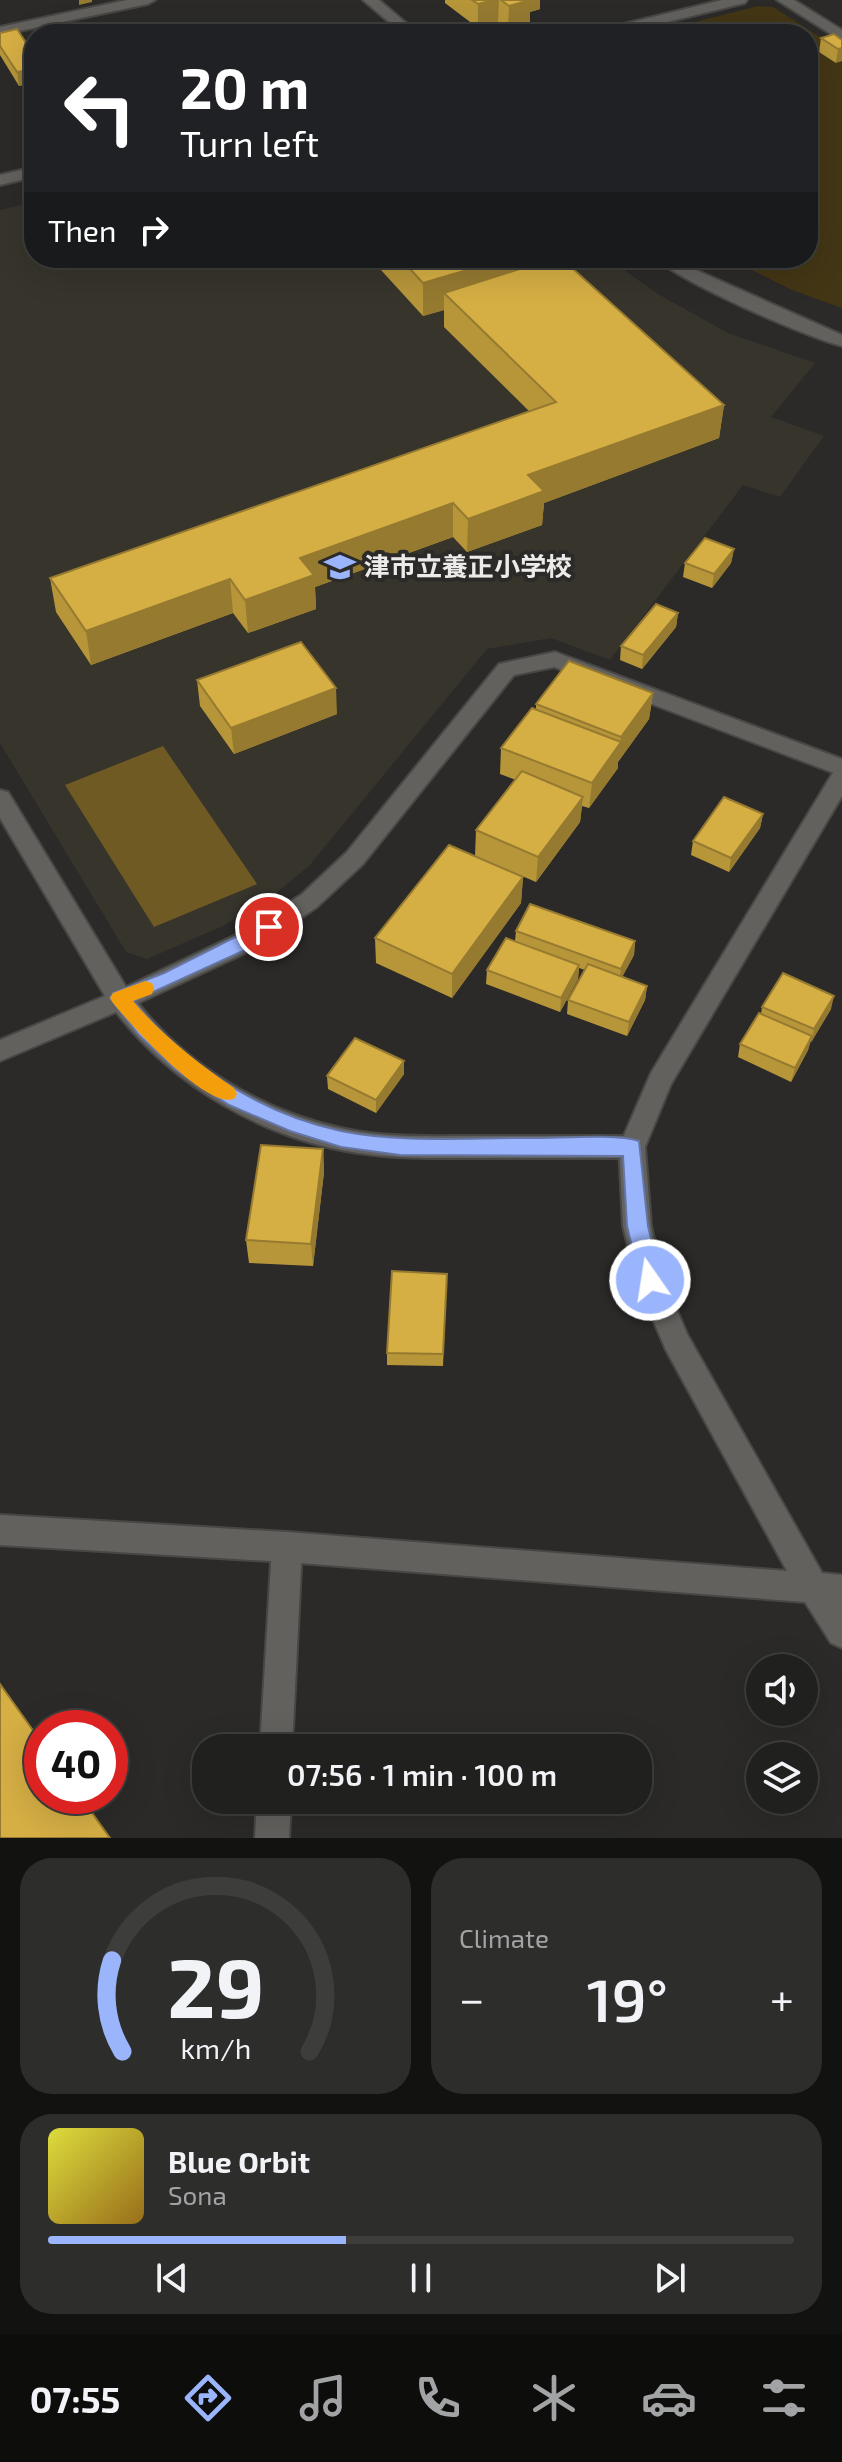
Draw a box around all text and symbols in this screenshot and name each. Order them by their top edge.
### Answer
text: 20 m [180,53,309,120]
icon: left [48,56,152,160]
text: Turn left [180,121,319,164]
icon: right [132,208,176,252]
text: Then [48,212,116,248]
school or university icon: 津市立養正小学校 [323,550,357,584]
place label: 津市立養正小学校 [364,550,572,581]
pin [235,893,303,961]
icon: arrive [247,905,291,949]
position arrow [608,1238,692,1322]
map controls [746,1654,818,1814]
button: sound [746,1654,818,1726]
speed limit sign: 40 [24,1710,128,1814]
button: layers [746,1742,818,1814]
text: 07:56 · 1 min · 100 m [287,1756,557,1792]
text: Climate [459,1922,549,1953]
text: 29 [167,1935,264,2035]
text: 19° [587,1962,668,2034]
text: − [459,1971,485,2024]
text: + [770,1971,794,2024]
text: km/h [180,2030,251,2065]
text: Blue Orbit [168,2143,310,2179]
text: Sona [168,2179,227,2210]
icon: previous [150,2256,194,2300]
icon: pause [399,2256,443,2300]
icon: next [648,2256,692,2300]
icon: directions [180,2370,236,2426]
icon: music [295,2370,351,2426]
icon: phone [410,2370,466,2426]
icon: climate [526,2370,582,2426]
icon: car [641,2370,697,2426]
icon: filters [756,2370,812,2426]
text: 07:55 [30,2377,120,2420]

